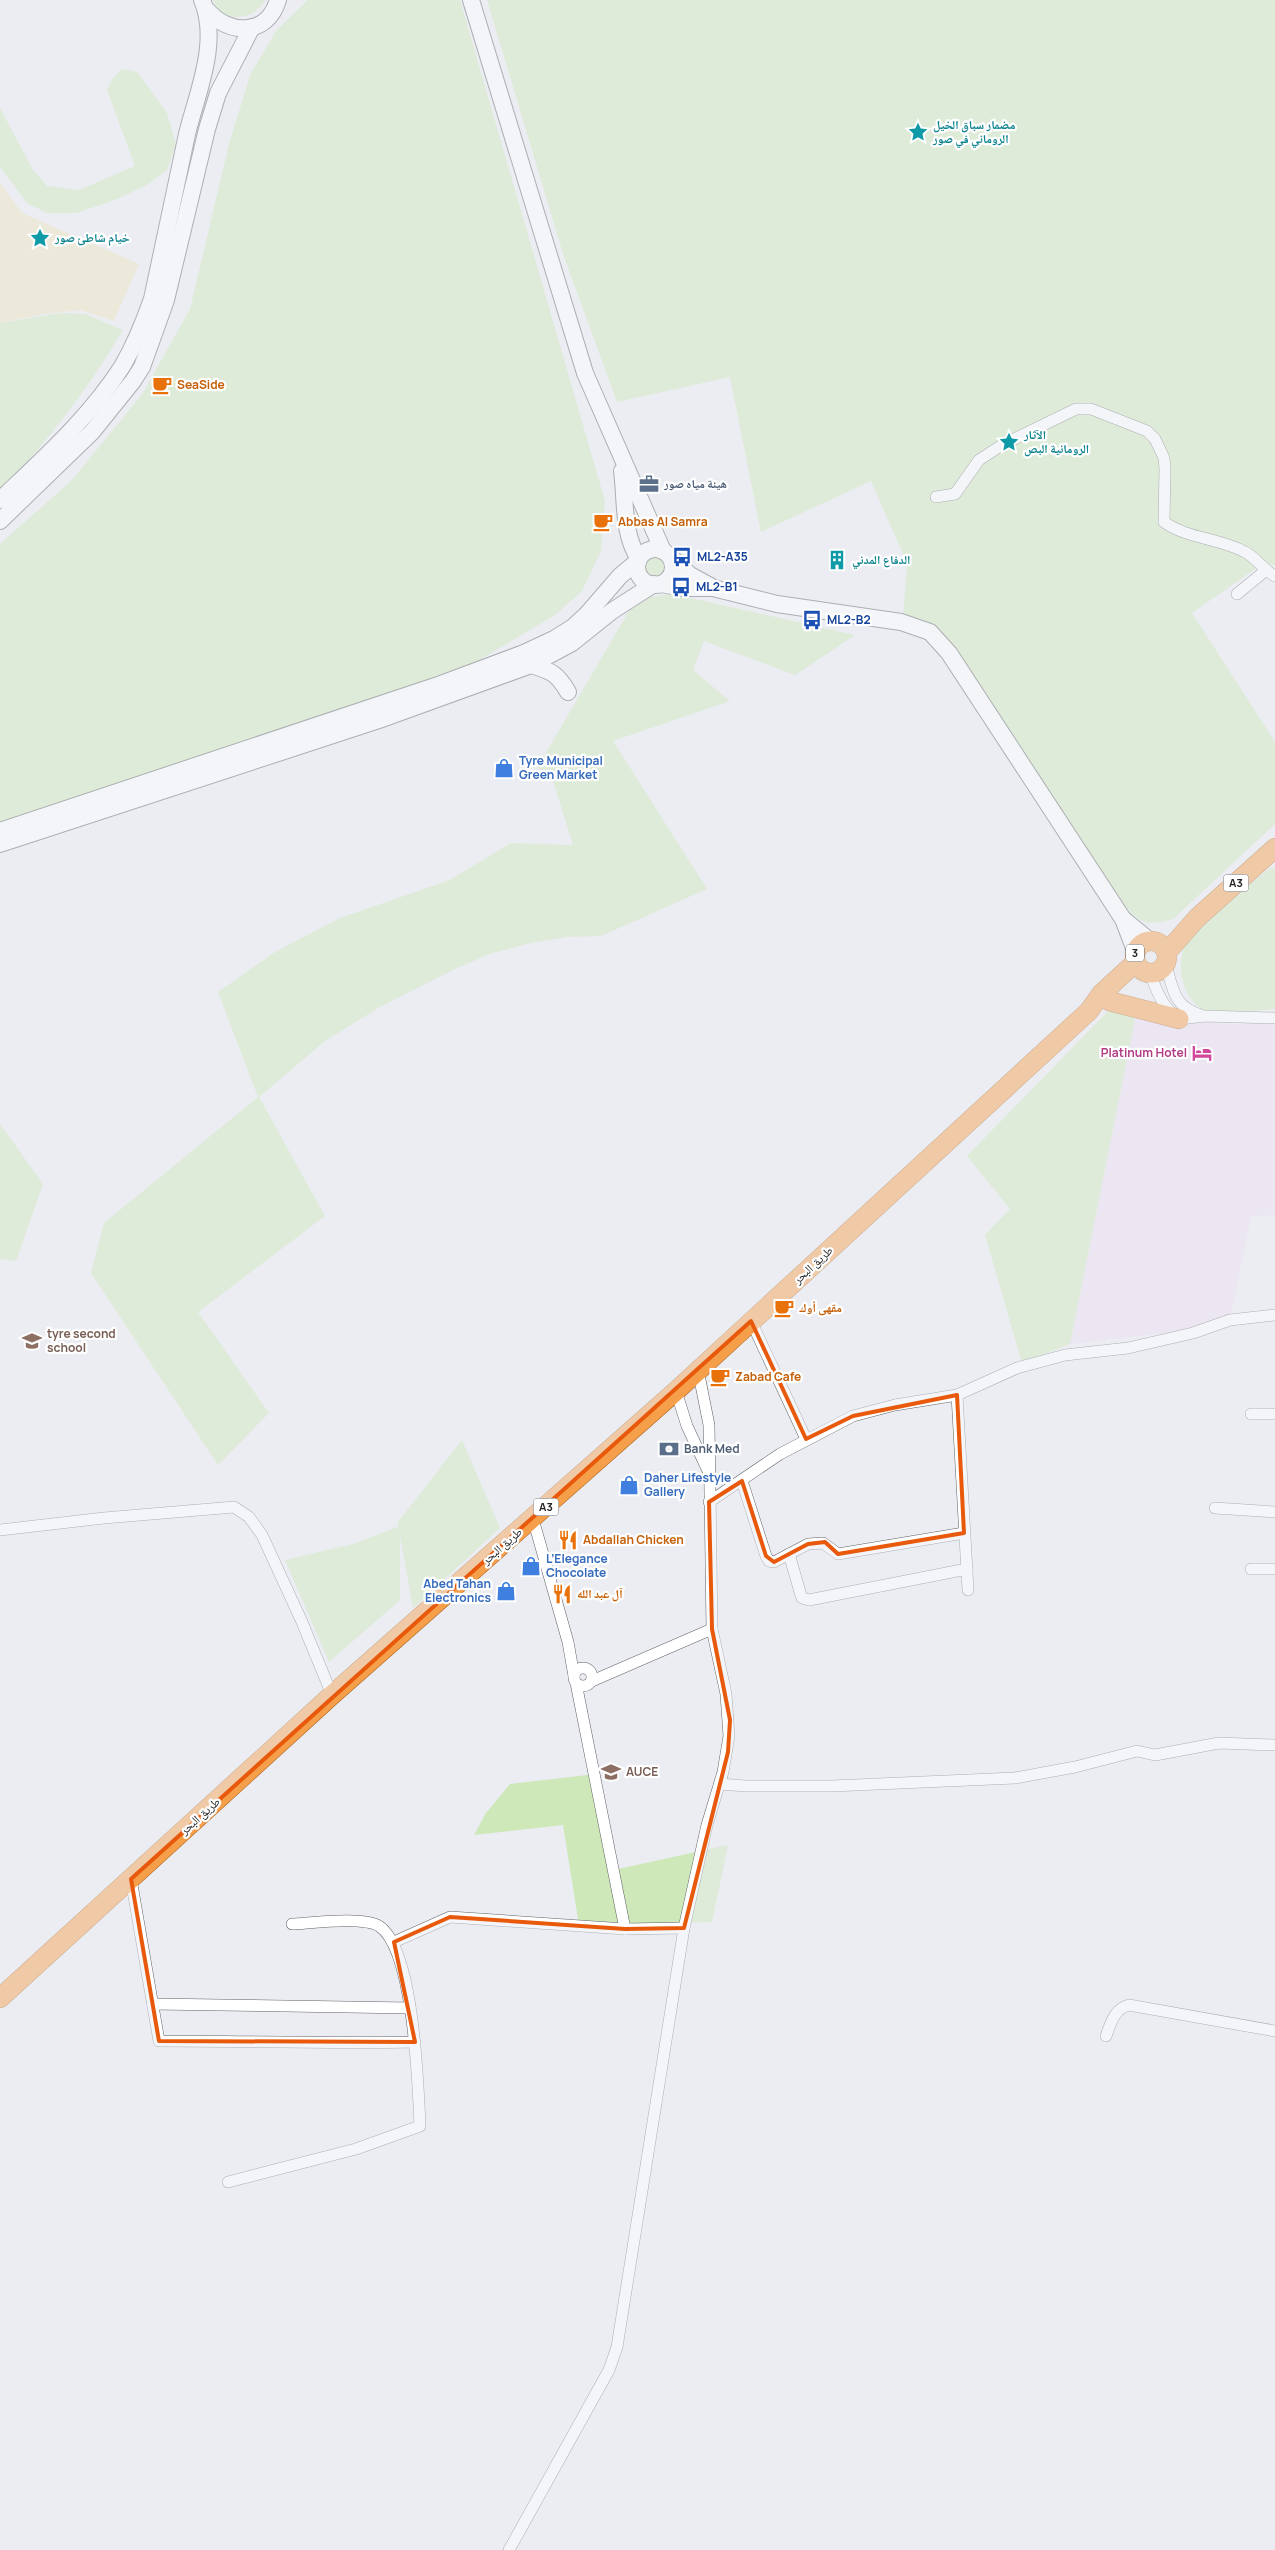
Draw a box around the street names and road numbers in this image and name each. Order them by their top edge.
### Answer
road number: A3 [1224,874,1248,891]
road number: 3 [1126,944,1144,961]
street label: طريق البحر [788,1242,836,1288]
road number: A3 [534,1498,558,1515]
street label: طريق البحر [477,1523,526,1569]
street label: طريق البحر [175,1793,224,1839]

